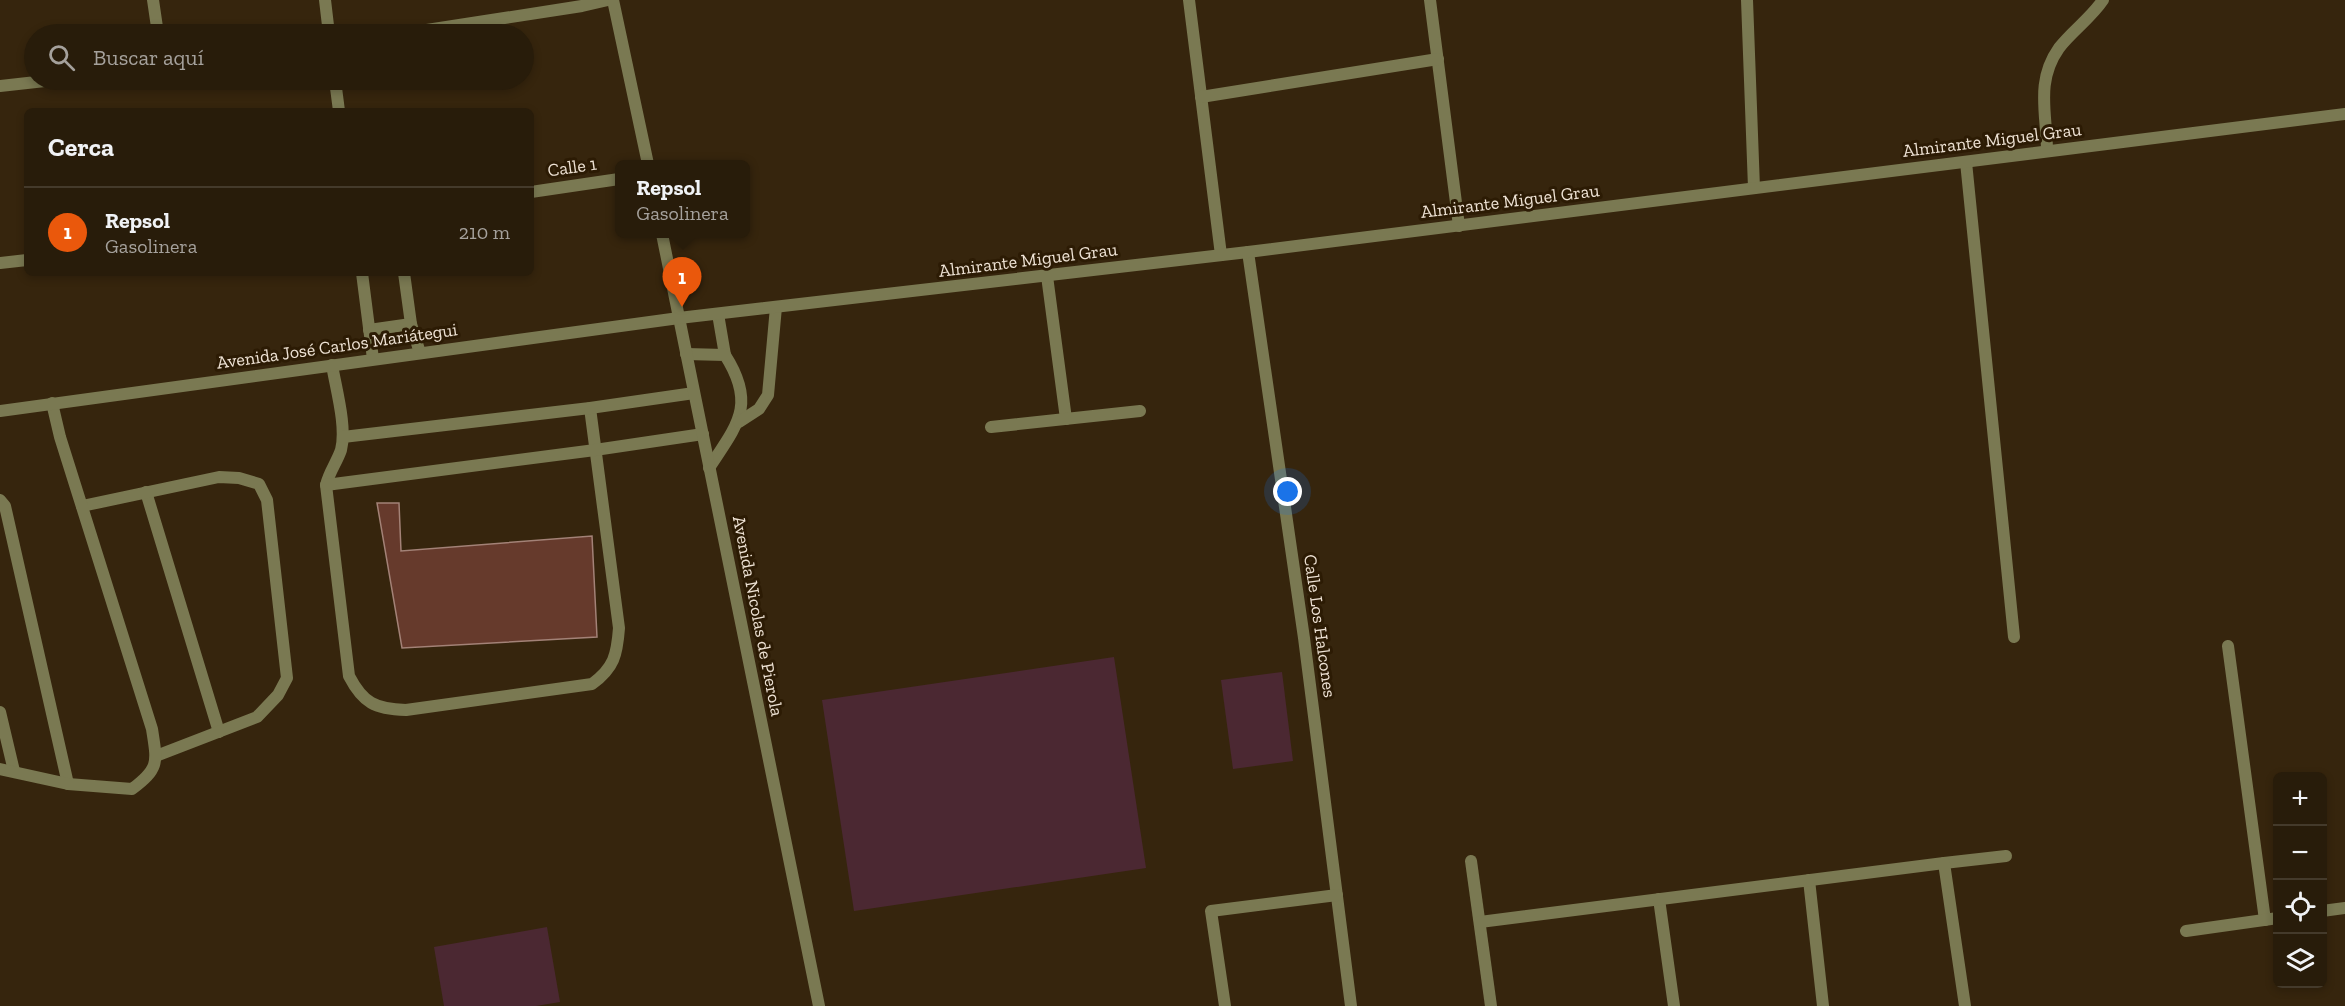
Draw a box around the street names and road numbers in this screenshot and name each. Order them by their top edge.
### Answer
street label: Almirante Miguel Grau [1901,118,2083,162]
street label: Calle 1 [546,153,598,181]
street label: Almirante Miguel Grau [1419,179,1601,223]
street label: Almirante Miguel Grau [937,238,1119,282]
street label: Avenida José Carlos Mariátegui [215,318,459,374]
street label: Avenida Nicolas de Pierola [728,514,788,718]
street label: Calle Los Halcones [1299,553,1341,699]

